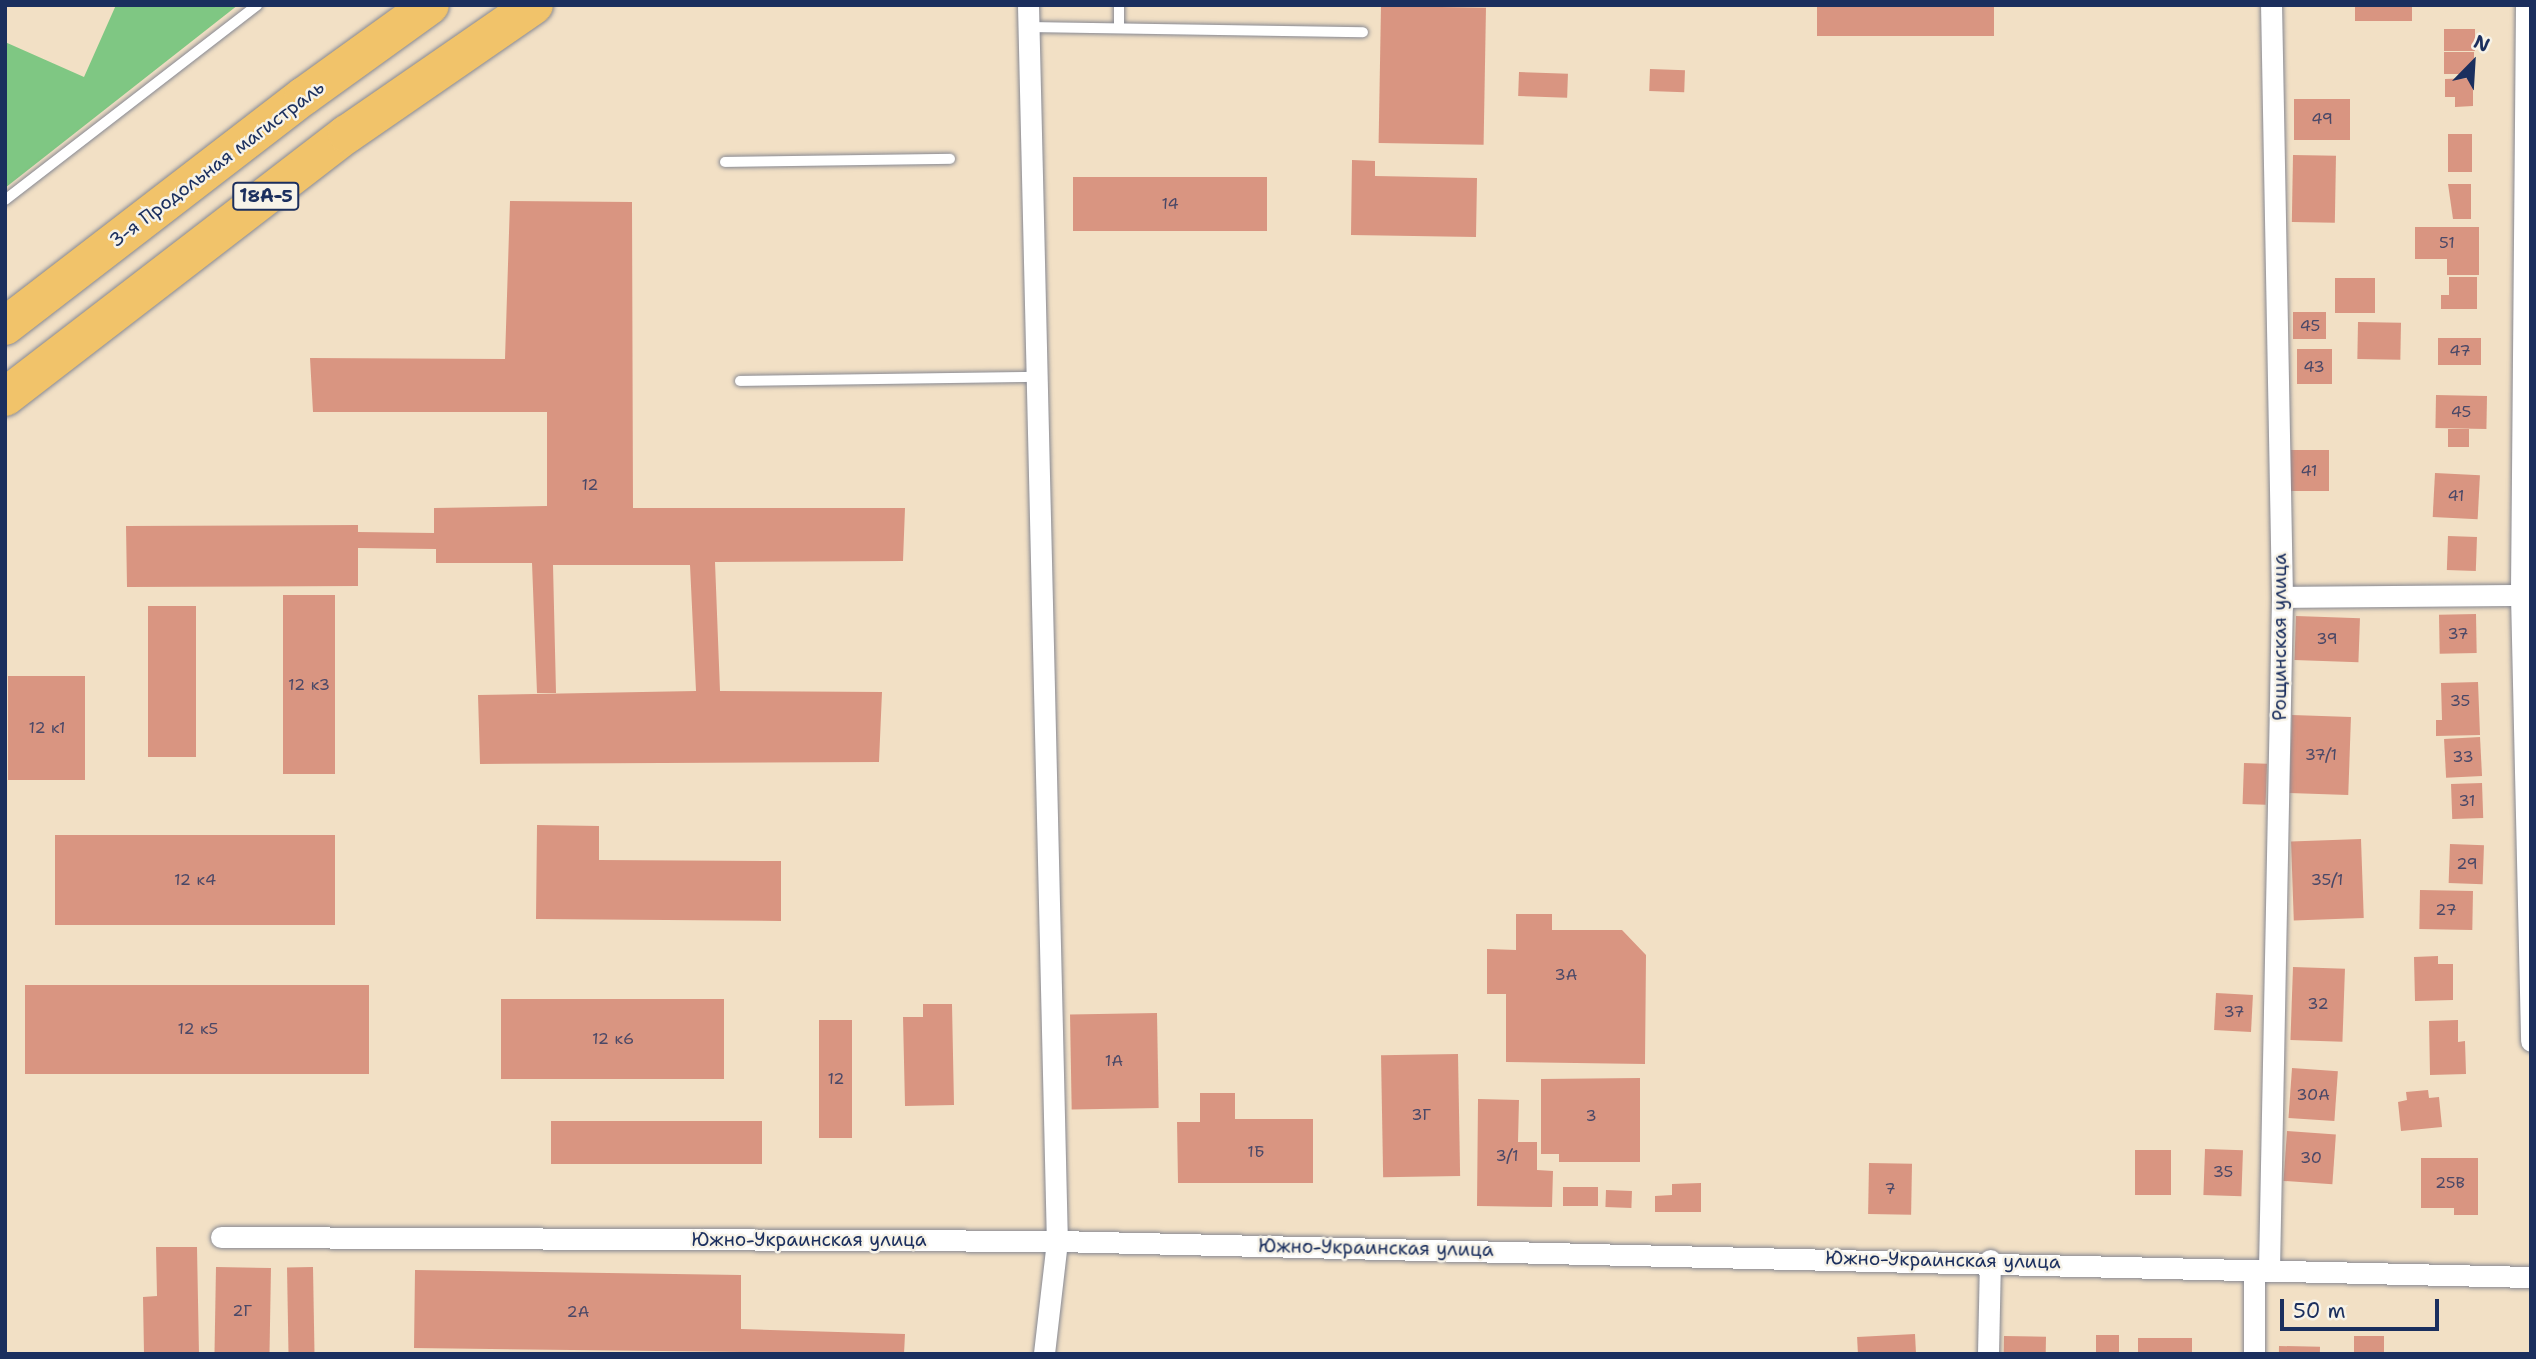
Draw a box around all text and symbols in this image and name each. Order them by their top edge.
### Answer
north arrow [2438,28,2508,98]
text: N [2470,29,2494,58]
street label: 3-я Продольная магистраль [105,76,329,252]
house number: 49 [2311,109,2333,129]
road number: 18А-5 [231,182,301,210]
house number: 14 [1161,194,1179,214]
house number: 51 [2439,233,2455,253]
house number: 45 [2300,316,2320,336]
house number: 47 [2449,341,2471,361]
house number: 43 [2303,357,2325,377]
house number: 45 [2451,402,2471,422]
house number: 41 [2300,461,2318,481]
house number: 12 [581,475,599,495]
house number: 41 [2447,486,2465,506]
street label: Рощинская улица [2269,553,2291,721]
house number: 37 [2447,624,2469,644]
house number: 39 [2316,629,2338,649]
house number: 12 к3 [288,675,330,695]
house number: 35 [2450,691,2470,711]
house number: 12 к1 [29,718,65,738]
house number: 37/1 [2305,745,2337,765]
house number: 33 [2452,747,2474,767]
house number: 31 [2458,791,2476,811]
house number: 29 [2456,854,2478,874]
house number: 12 к4 [174,870,216,890]
house number: 35/1 [2311,870,2343,890]
house number: 27 [2435,900,2457,920]
house number: 3А [1555,965,1577,985]
house number: 32 [2307,994,2329,1014]
house number: 37 [2223,1002,2245,1022]
house number: 12 к5 [178,1019,218,1039]
house number: 12 к6 [592,1029,634,1049]
house number: 1А [1105,1051,1123,1071]
house number: 12 [827,1069,845,1089]
house number: 30А [2296,1085,2330,1105]
house number: 3Г [1411,1105,1431,1125]
house number: 3 [1585,1106,1597,1126]
house number: 1Б [1247,1142,1265,1162]
house number: 3/1 [1495,1146,1519,1166]
house number: 30 [2300,1148,2322,1168]
house number: 35 [2213,1162,2233,1182]
house number: 25В [2435,1173,2465,1193]
house number: 7 [1884,1179,1896,1199]
street label: Южно-Украинская улица [691,1229,927,1251]
street label: Южно-Украинская улица [1258,1235,1494,1261]
street label: Южно-Украинская улица [1825,1247,2061,1273]
scale bar [2284,1286,2443,1330]
text: 50 m [2293,1297,2346,1325]
house number: 2Г [232,1301,252,1321]
house number: 2А [567,1302,589,1322]

